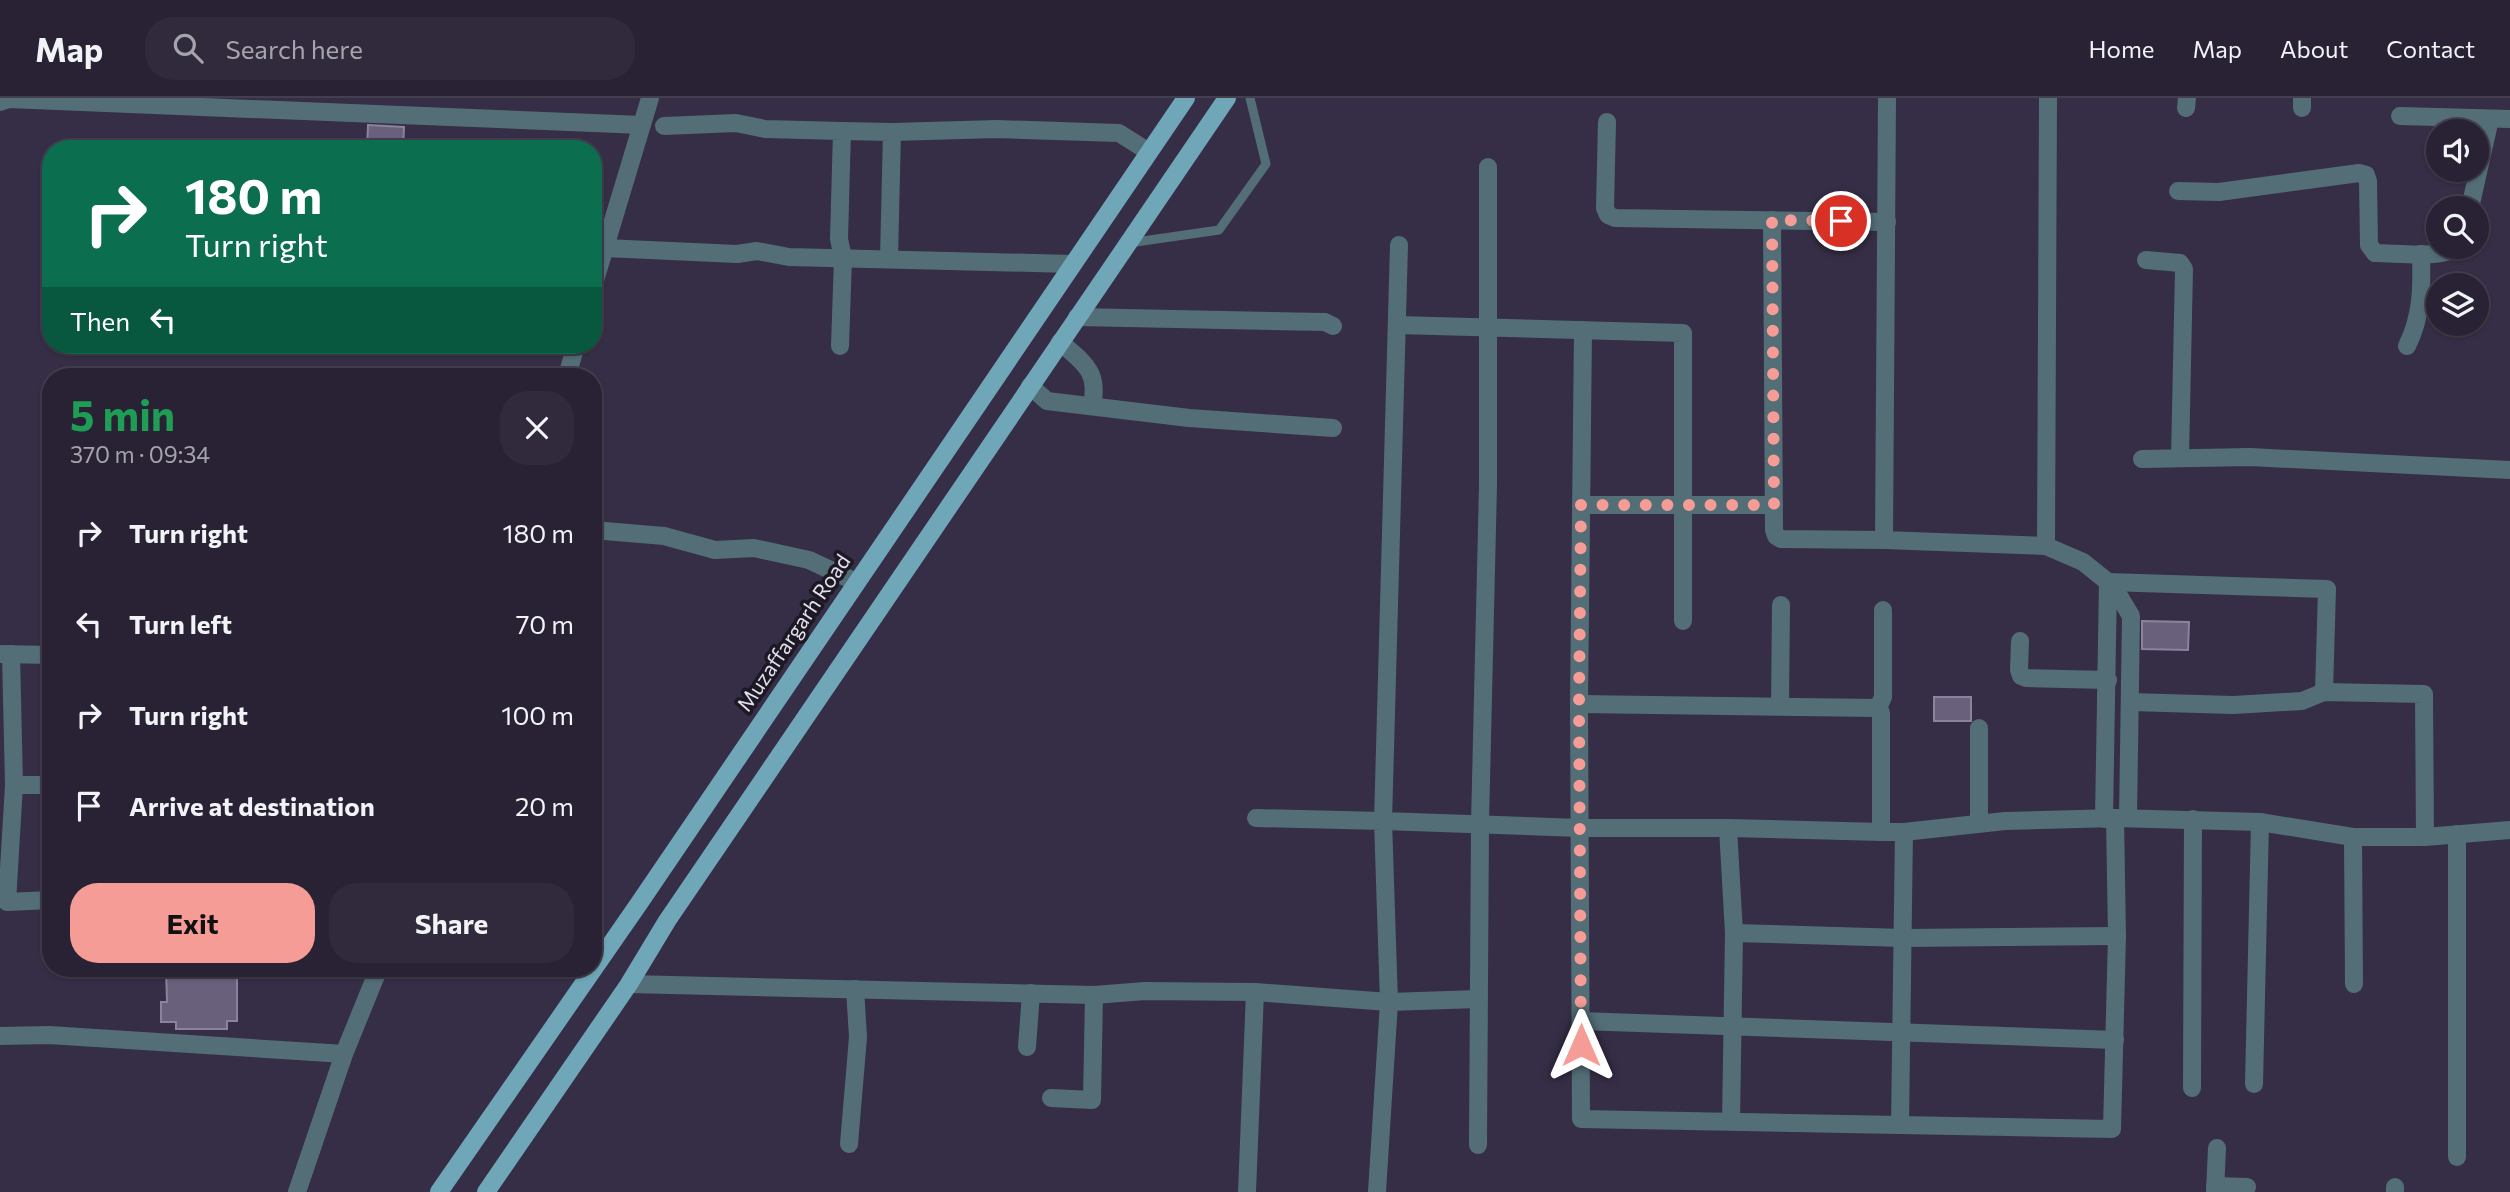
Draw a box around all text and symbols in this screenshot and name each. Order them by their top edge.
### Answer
search box [145,17,635,80]
text: Map [35,28,103,69]
icon: search [169,29,207,67]
text: Search here [225,33,363,64]
text: Home [2089,34,2155,63]
text: Map [2193,34,2242,63]
text: About [2280,34,2348,63]
text: Contact [2386,34,2475,63]
map controls [2426,119,2489,336]
button: sound [2426,119,2489,182]
text: 180 m [185,164,322,224]
icon: right [70,168,161,259]
pin [1811,191,1871,251]
button: search [2426,196,2489,259]
icon: arrive [1822,202,1860,240]
text: Turn right [185,224,328,264]
button: layers [2426,273,2489,336]
icon: left [144,301,182,339]
text: Then [70,305,130,336]
text: 5 min [70,388,175,440]
button: close [500,391,574,465]
text: 370 m · 09:34 [70,440,210,468]
icon: right [70,514,108,552]
text: Turn right [129,517,248,548]
text: 180 m [502,517,574,548]
street label: Muzaffargarh Road [731,549,855,716]
icon: left [70,605,108,643]
text: Turn left [129,608,232,639]
text: 70 m [516,608,574,639]
icon: right [70,696,108,734]
text: Turn right [129,699,248,730]
text: 100 m [501,699,574,730]
icon: arrive [70,787,108,825]
text: Arrive at destination [129,790,375,821]
text: 20 m [515,790,574,821]
button: Exit [70,883,315,963]
button: Share [329,883,574,963]
position arrow [1544,1008,1618,1082]

